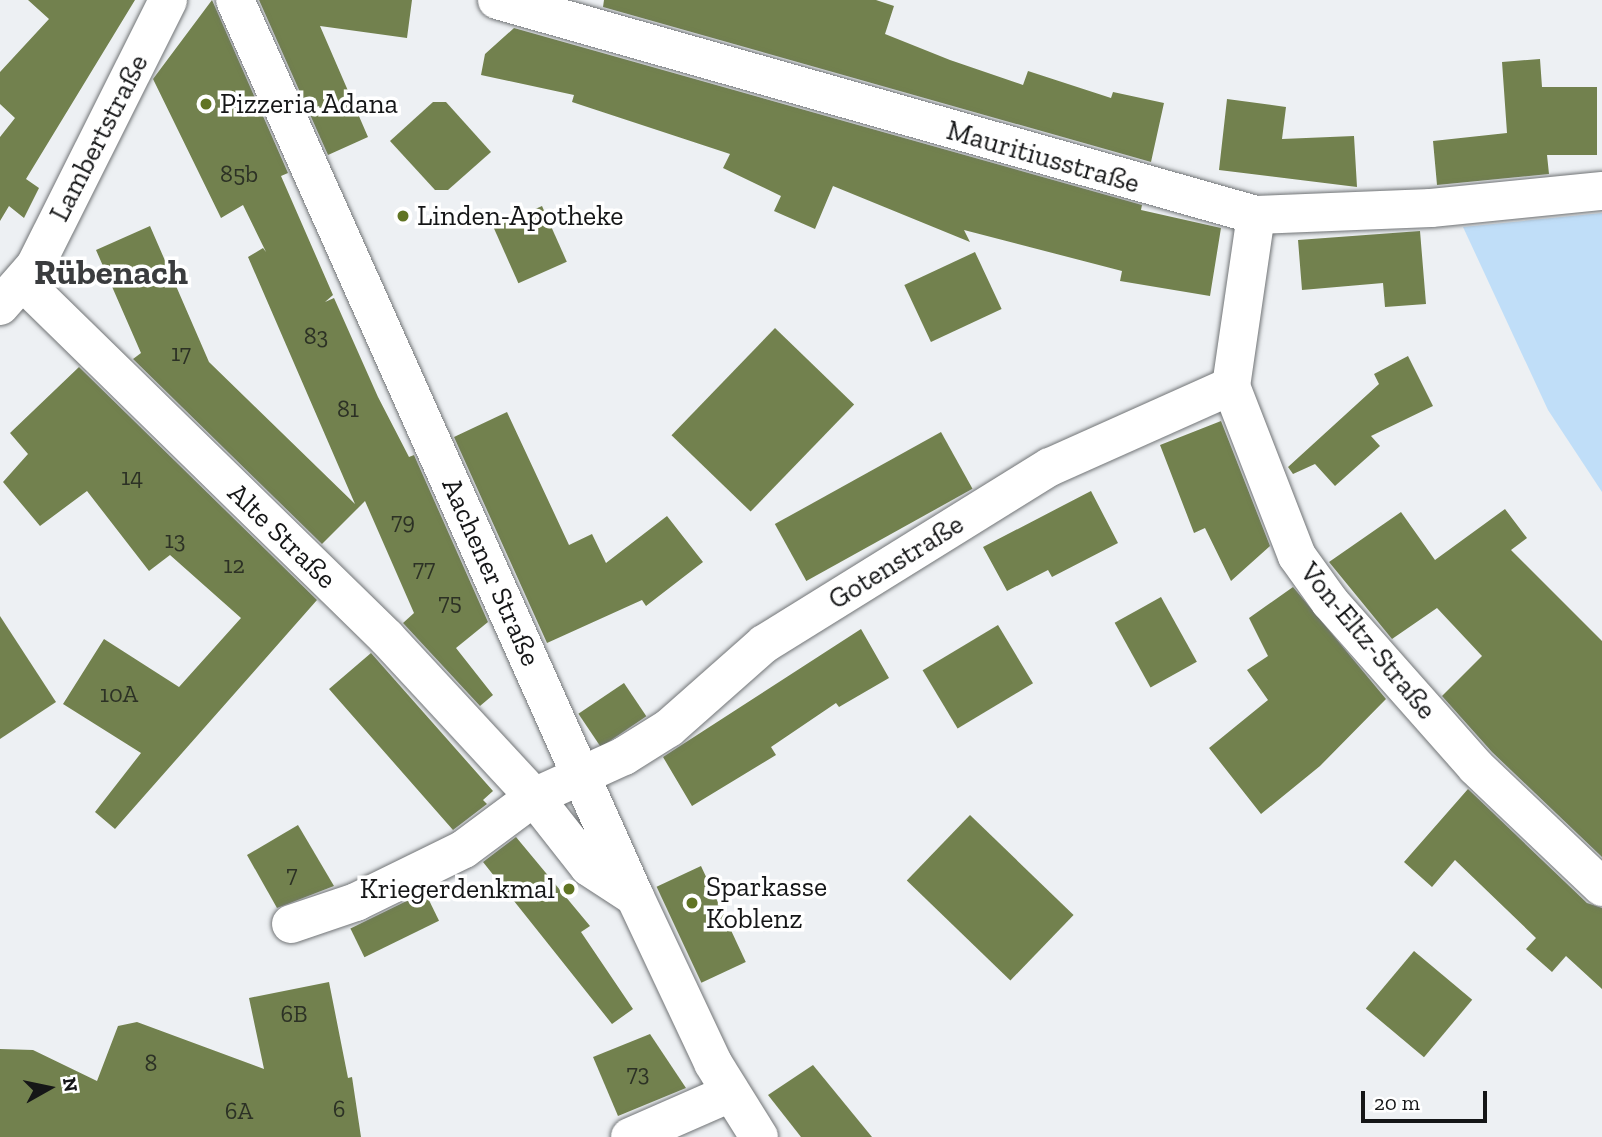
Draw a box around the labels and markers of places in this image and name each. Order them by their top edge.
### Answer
place label: Pizzeria Adana [220,87,399,121]
marker: Pizzeria Adana [198,96,214,112]
place label: Linden-Apotheke [417,199,624,233]
marker: Linden-Apotheke [395,208,411,224]
place label: Sparkasse Koblenz [706,870,827,936]
place label: Kriegerdenkmal [360,872,555,906]
marker: Kriegerdenkmal [561,881,577,897]
marker: Sparkasse Koblenz [684,895,700,911]

